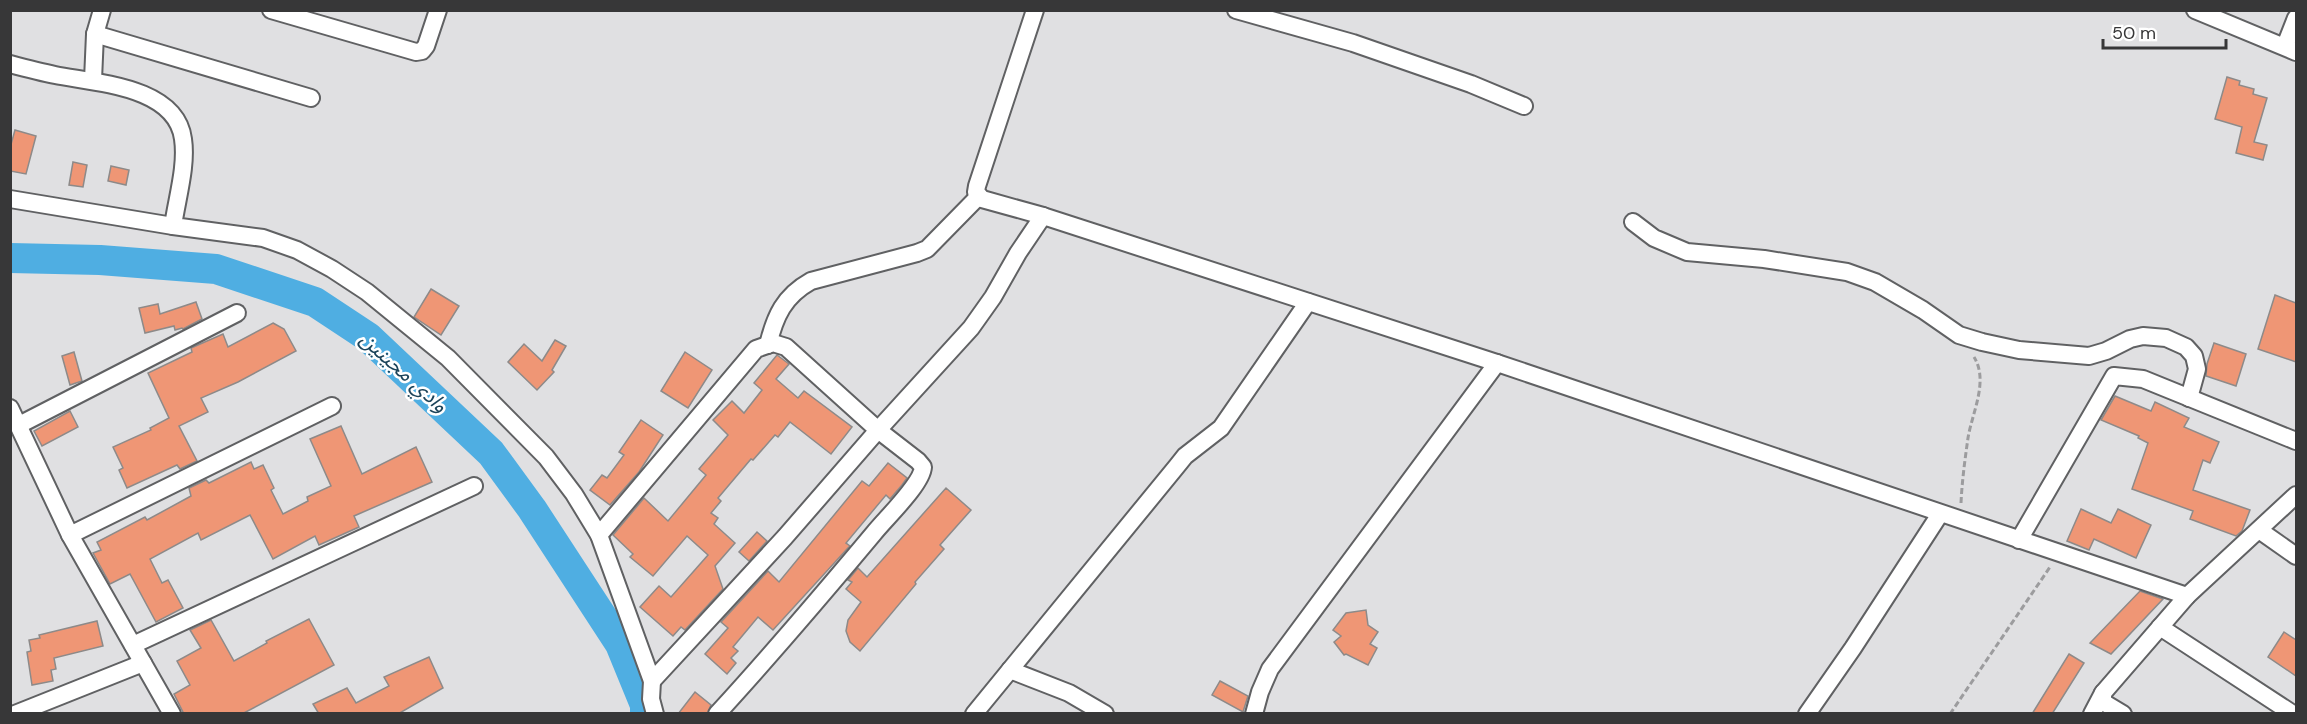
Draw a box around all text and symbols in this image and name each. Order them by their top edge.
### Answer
scale bar [2103,12,2226,50]
text: 50 m [2112,21,2156,45]
water label: وادي مجينين [353,325,454,420]

